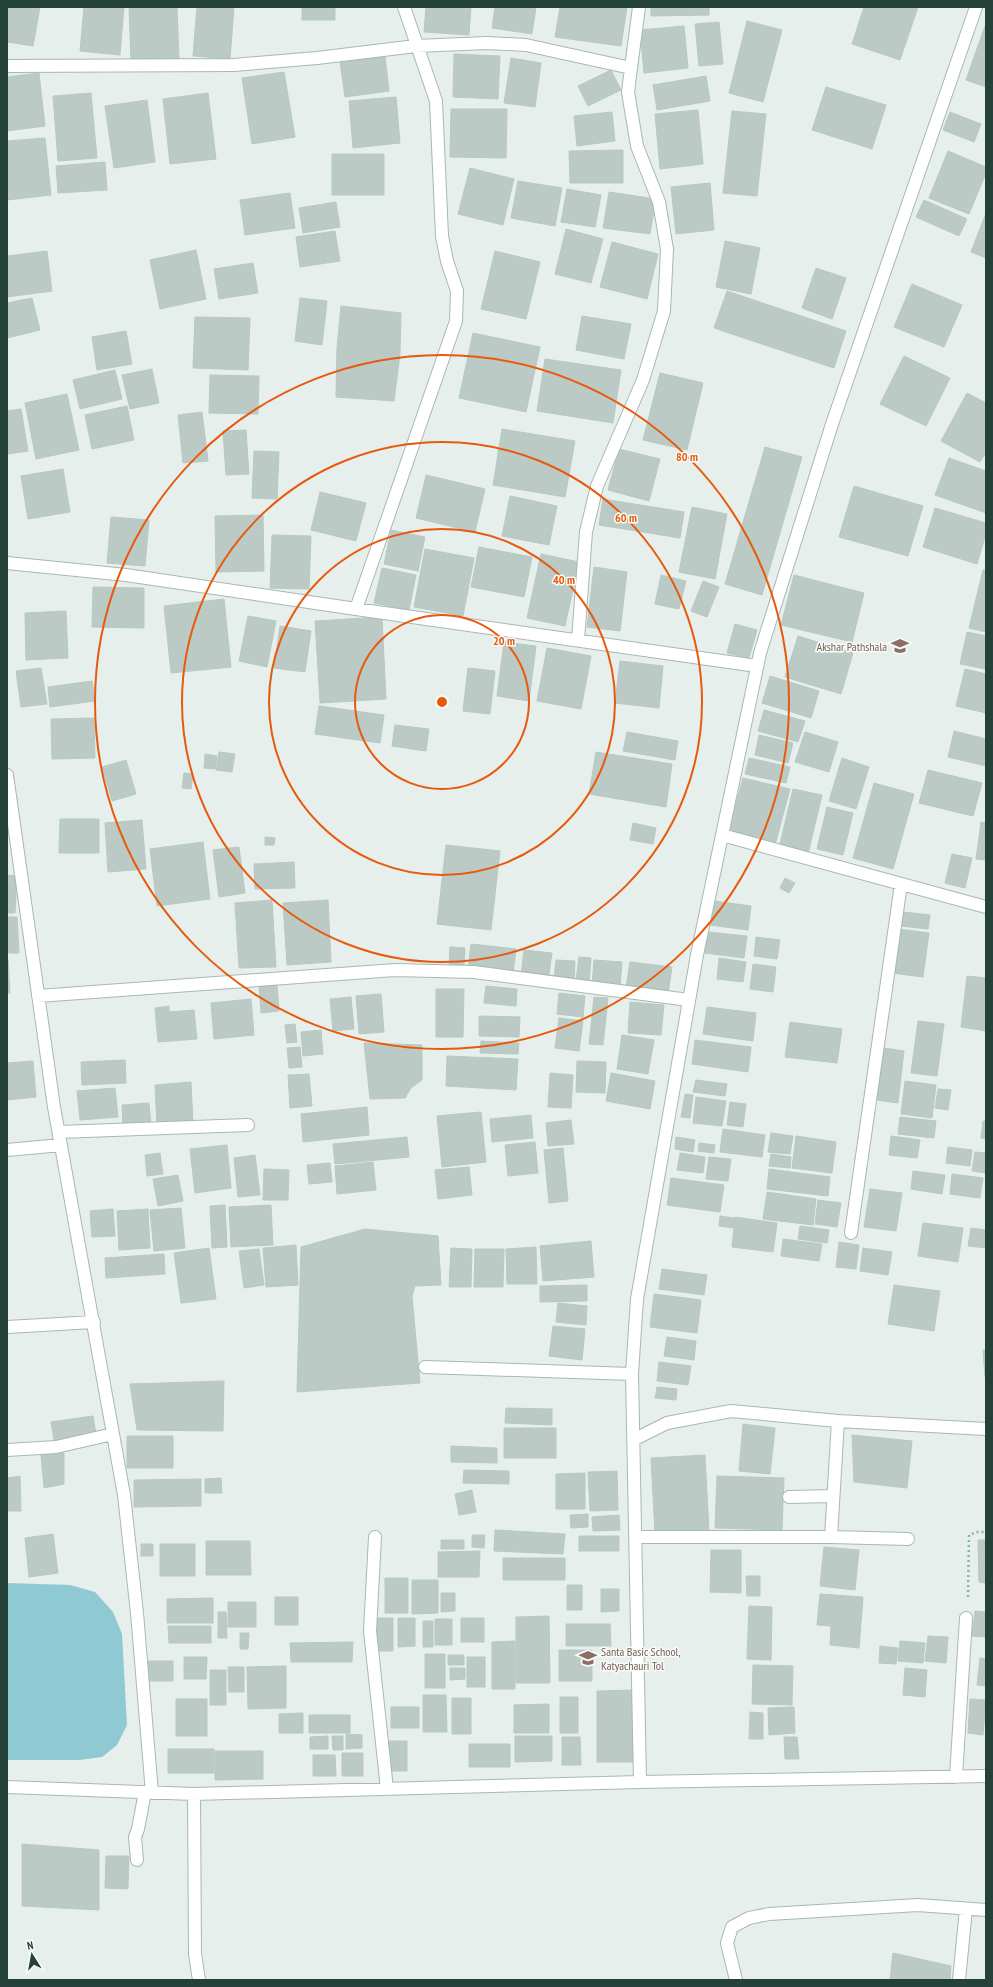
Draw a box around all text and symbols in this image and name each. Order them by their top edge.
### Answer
text: 80 m [676,449,698,464]
text: 60 m [615,510,637,525]
text: 40 m [553,572,575,587]
text: 20 m [493,633,515,648]
school or university icon: Akshar Pathshala [890,636,910,656]
place label: Akshar Pathshala [816,639,887,654]
centre of rings [435,695,449,709]
place label: Santa Basic School, Katyachauri Tol [601,1644,681,1673]
school or university icon: Santa Basic School, Katyachauri Tol [578,1648,598,1668]
north arrow [12,1935,52,1975]
text: N [26,1938,34,1953]

